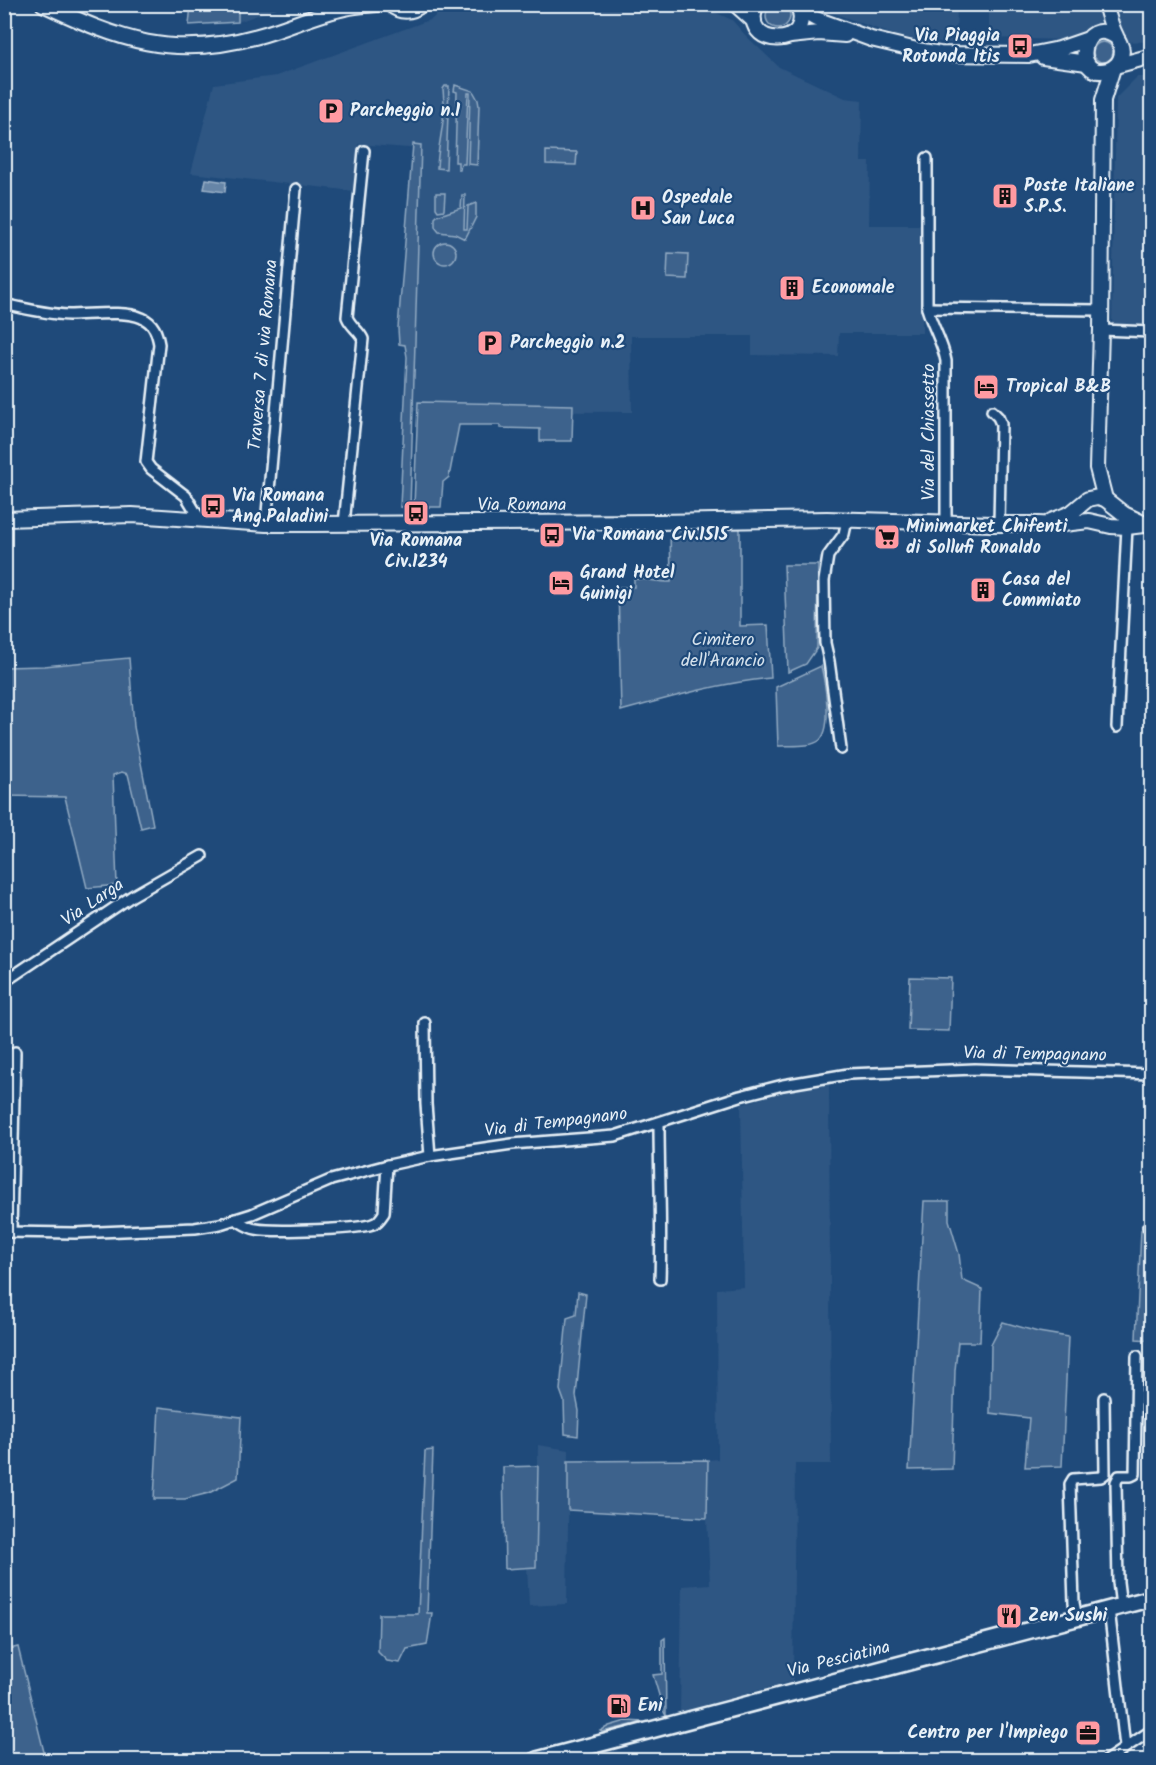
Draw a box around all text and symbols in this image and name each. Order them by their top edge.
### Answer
place label: Via Piaggia Rotonda Itis [902,22,1001,72]
bus stop icon: Via Piaggia Rotonda Itis [1005,31,1035,61]
parking icon: Parcheggio n.1 [316,96,346,126]
place label: Parcheggio n.1 [350,97,461,126]
place label: Poste Italiane S.P.S. [1024,172,1135,222]
building icon: Poste Italiane S.P.S. [990,181,1020,211]
place label: Ospedale San Luca [662,184,735,234]
hospital icon: Ospedale San Luca [628,193,658,223]
street label: Traversa 7 di via Romana [241,258,287,452]
building icon: Economale [777,273,807,303]
place label: Economale [812,274,895,303]
parking icon: Parcheggio n.2 [475,328,505,358]
place label: Parcheggio n.2 [510,329,625,358]
street label: Via del Chiassetto [915,364,944,500]
hotel icon: Tropical B&B [971,372,1001,402]
place label: Tropical B&B [1006,373,1111,402]
place label: Via Romana Ang.Paladini [232,482,329,532]
bus stop icon: Via Romana Ang.Paladini [198,491,228,521]
street label: Via Romana [478,491,567,520]
bus stop icon: Via Romana Civ.1234 [401,498,431,528]
place label: Minimarket Chifenti di Sollufi Ronaldo [906,513,1068,563]
bus stop icon: Via Romana Civ.1515 [537,520,567,550]
place label: Via Romana Civ.1515 [572,521,730,550]
supermarket icon: Minimarket Chifenti di Sollufi Ronaldo [872,522,902,552]
place label: Via Romana Civ.1234 [370,527,462,577]
place label: Grand Hotel Guinigi [580,559,675,609]
place label: Casa del Commiato [1002,566,1081,616]
hotel icon: Grand Hotel Guinigi [546,568,576,598]
building icon: Casa del Commiato [968,575,998,605]
park label: Cimitero dell'Arancio [681,626,765,676]
street label: Via Larga [56,871,130,935]
street label: Via di Tempagnano [963,1039,1107,1071]
street label: Via di Tempagnano [483,1100,629,1146]
restaurant icon: Zen Sushi [994,1601,1024,1631]
place label: Zen Sushi [1028,1602,1108,1631]
street label: Via Pesciatina [785,1633,893,1687]
fuel station icon: Eni [604,1691,634,1721]
place label: Eni [638,1692,663,1721]
office icon: Centro per l'Impiego [1073,1718,1103,1748]
place label: Centro per l'Impiego [907,1719,1068,1748]

